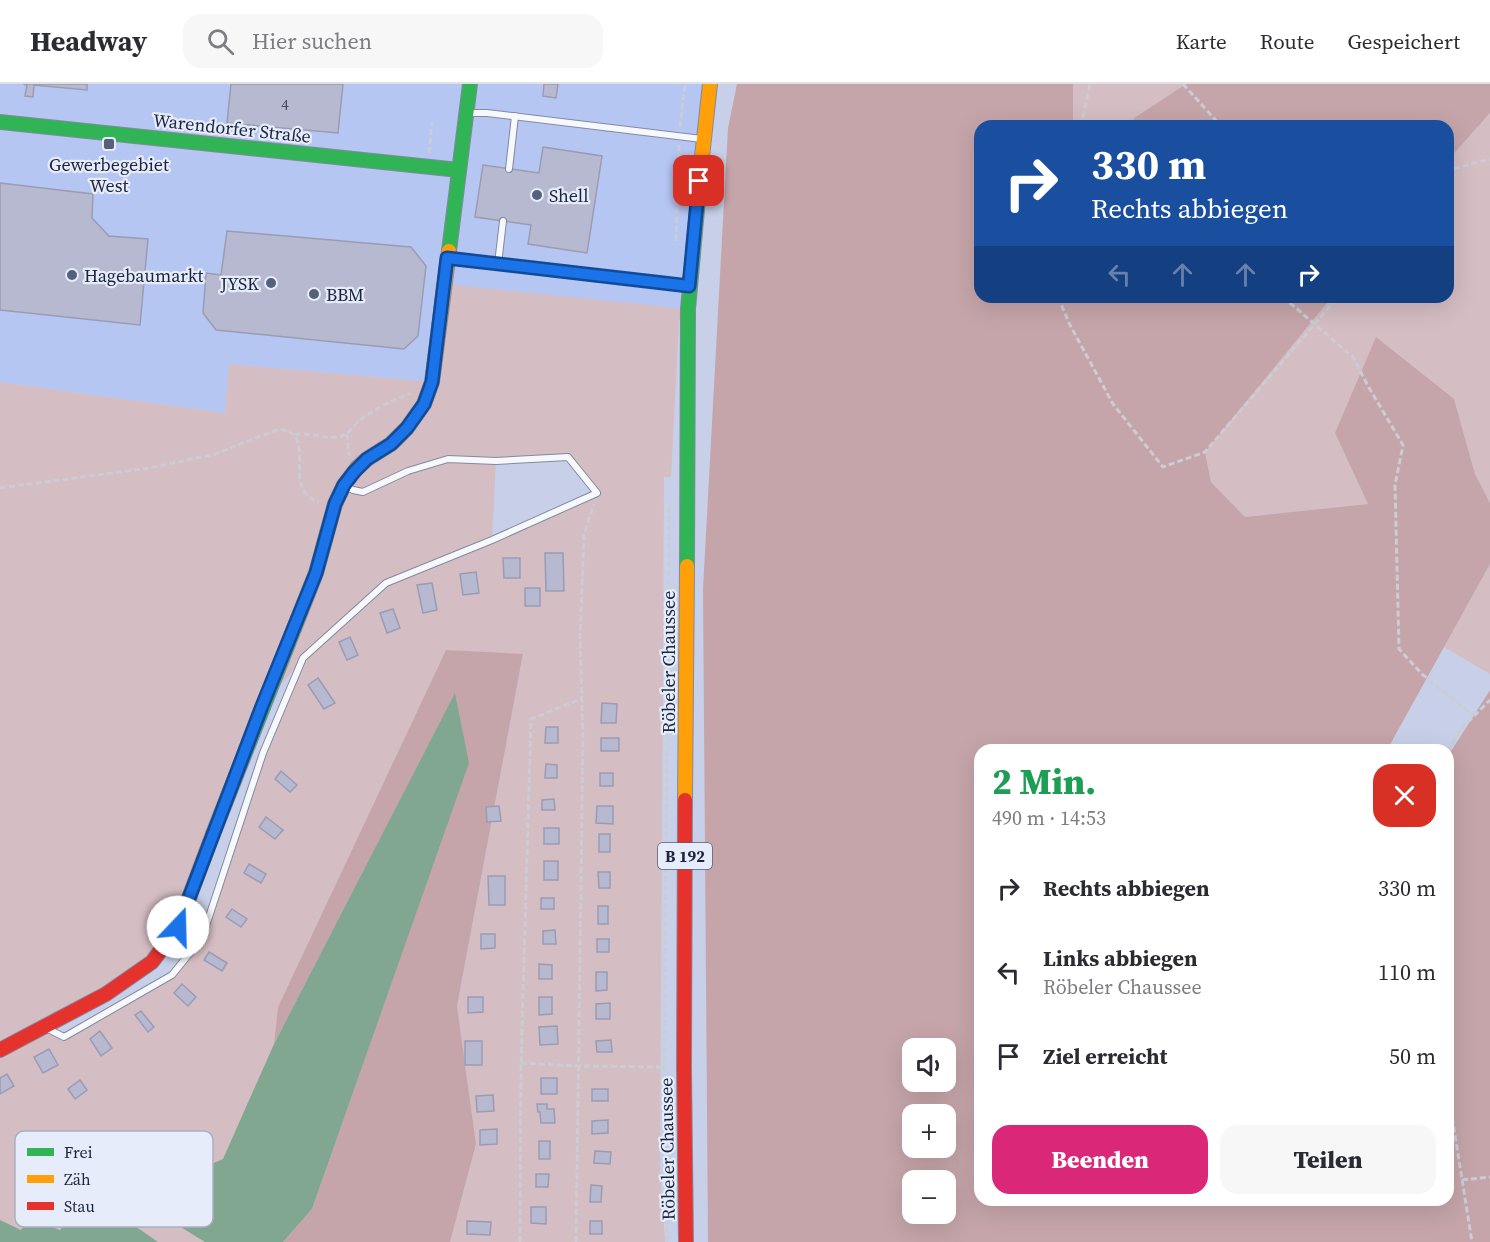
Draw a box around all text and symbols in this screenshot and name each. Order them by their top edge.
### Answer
search box [183,14,603,68]
text: Headway [30,22,147,60]
icon: search [204,25,237,58]
text: Hier suchen [252,26,372,56]
text: Karte [1176,27,1227,56]
text: Route [1260,27,1314,56]
text: Gespeichert [1347,27,1460,56]
house number: 4 [281,94,289,115]
street label: Warendorfer Straße [152,107,312,149]
text: 330 m [1091,135,1206,193]
marker: Gewerbegebiet West [102,137,116,151]
icon: right [992,144,1070,222]
place label: Gewerbegebiet West [49,152,169,198]
pin [673,155,724,206]
icon: arrive [682,164,715,197]
place label: Shell [549,183,589,208]
marker: Shell [530,188,544,202]
text: Rechts abbiegen [1091,190,1288,227]
icon: left [1103,258,1136,291]
icon: ahead [1166,258,1199,291]
icon: ahead [1229,258,1262,291]
icon: right [1292,258,1325,291]
place label: Hagebaumarkt [84,263,204,288]
marker: Hagebaumarkt [65,268,79,282]
place label: JYSK [220,271,259,296]
marker: JYSK [264,276,278,290]
place label: BBM [326,282,364,307]
marker: BBM [307,287,321,301]
street label: Röbeler Chaussee [656,591,681,733]
text: 2 Min. [992,757,1096,806]
button: close [1373,764,1436,827]
text: 490 m · 14:53 [992,804,1106,832]
road number: B 192 [658,843,712,869]
icon: right [992,872,1025,905]
text: Rechts abbiegen [1043,873,1210,903]
text: 330 m [1378,873,1436,903]
position arrow [146,895,210,959]
text: Links abbiegen [1043,943,1198,973]
icon: left [992,956,1025,989]
text: 110 m [1378,957,1436,987]
text: Röbeler Chaussee [1043,973,1202,1001]
map controls [902,1038,956,1224]
button: sound [902,1038,956,1092]
icon: arrive [992,1040,1025,1073]
text: Ziel erreicht [1043,1041,1167,1071]
text: 50 m [1389,1041,1436,1071]
street label: Röbeler Chaussee [653,1077,681,1221]
button: + [902,1104,956,1158]
button: Beenden [992,1125,1208,1194]
button: Teilen [1220,1125,1436,1194]
legend [15,1131,213,1227]
text: Frei [64,1141,93,1163]
text: Zäh [64,1168,91,1190]
button: − [902,1170,956,1224]
text: Stau [64,1195,95,1217]

